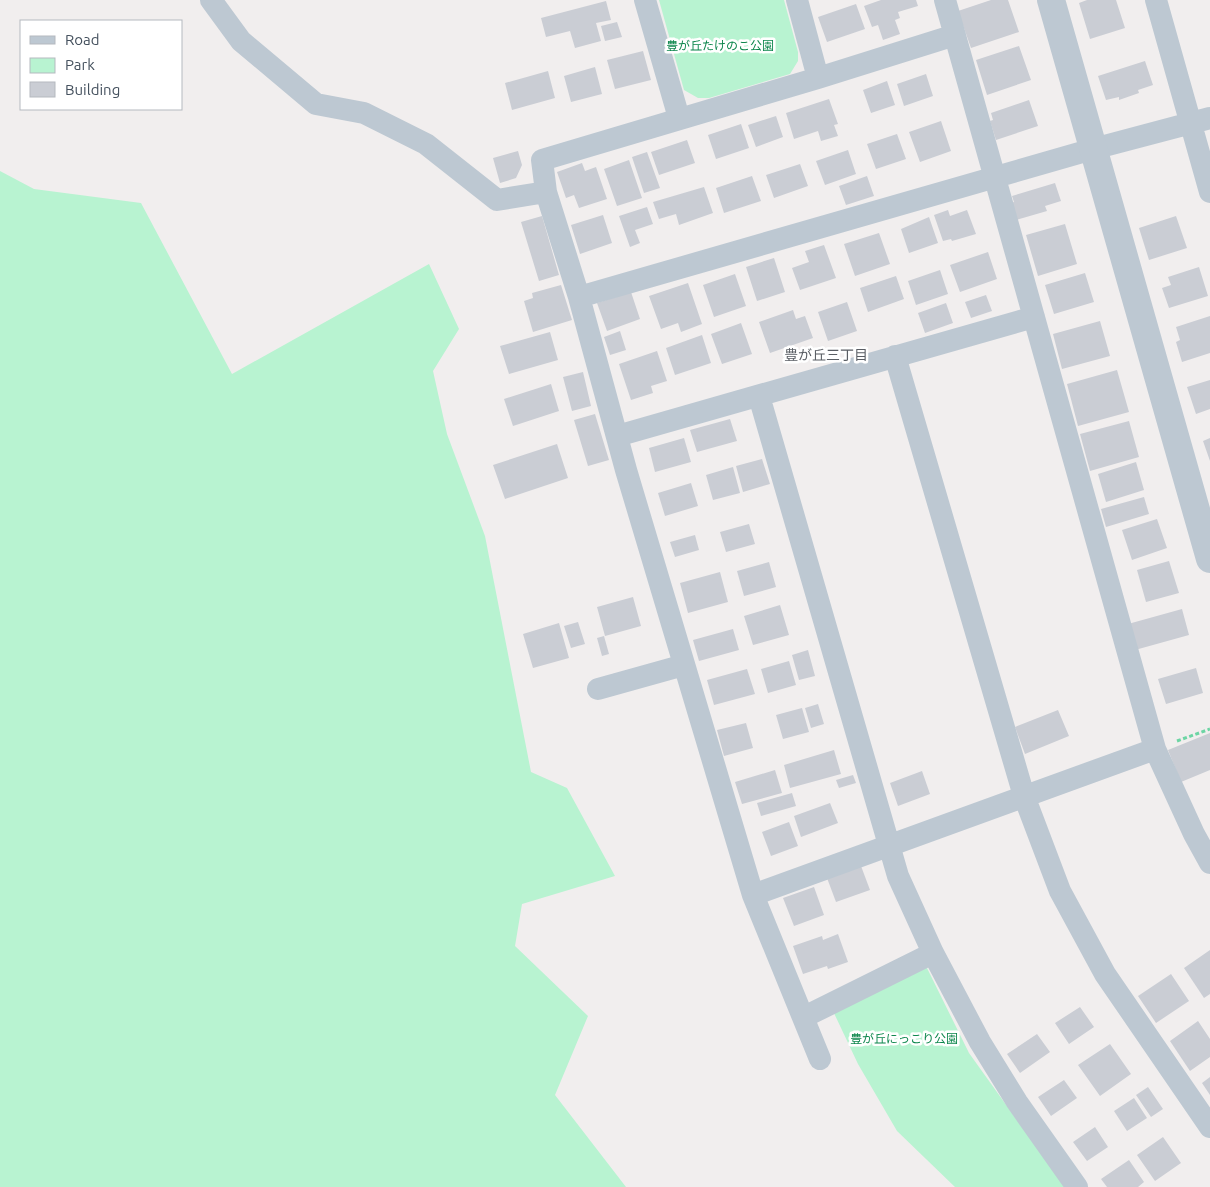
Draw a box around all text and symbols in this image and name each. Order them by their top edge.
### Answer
legend [20,20,182,110]
text: Road [65,31,100,48]
park label: 豊が丘たけのこ公園 [666,39,774,52]
text: Park [65,56,95,73]
text: Building [65,81,120,98]
district label: 豊が丘三丁目 [784,347,868,363]
park label: 豊が丘にっこり公園 [850,1032,958,1045]

